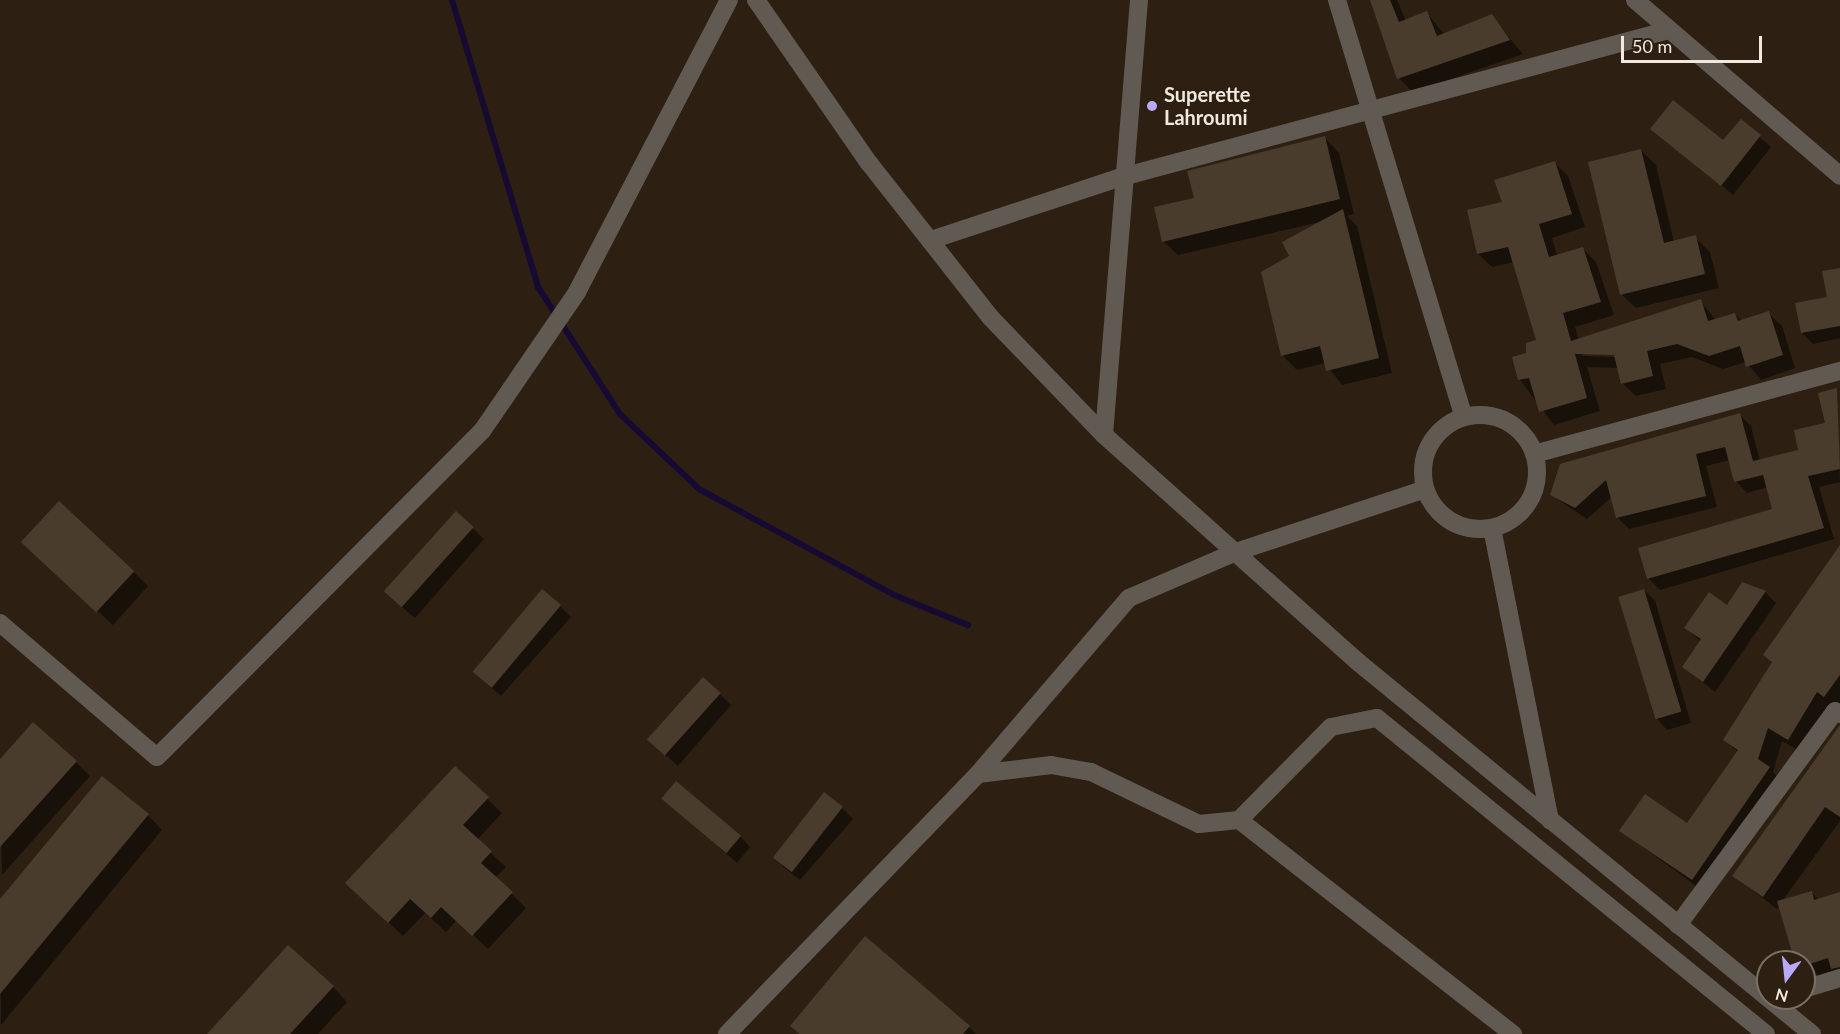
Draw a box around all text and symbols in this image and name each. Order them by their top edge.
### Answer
scale bar [1624,24,1765,62]
text: 50 m [1632,35,1672,57]
place label: Superette Lahroumi [1164,83,1251,130]
marker: Superette Lahroumi [1145,99,1159,113]
north arrow [1756,950,1816,1010]
text: N [1773,985,1790,1007]

